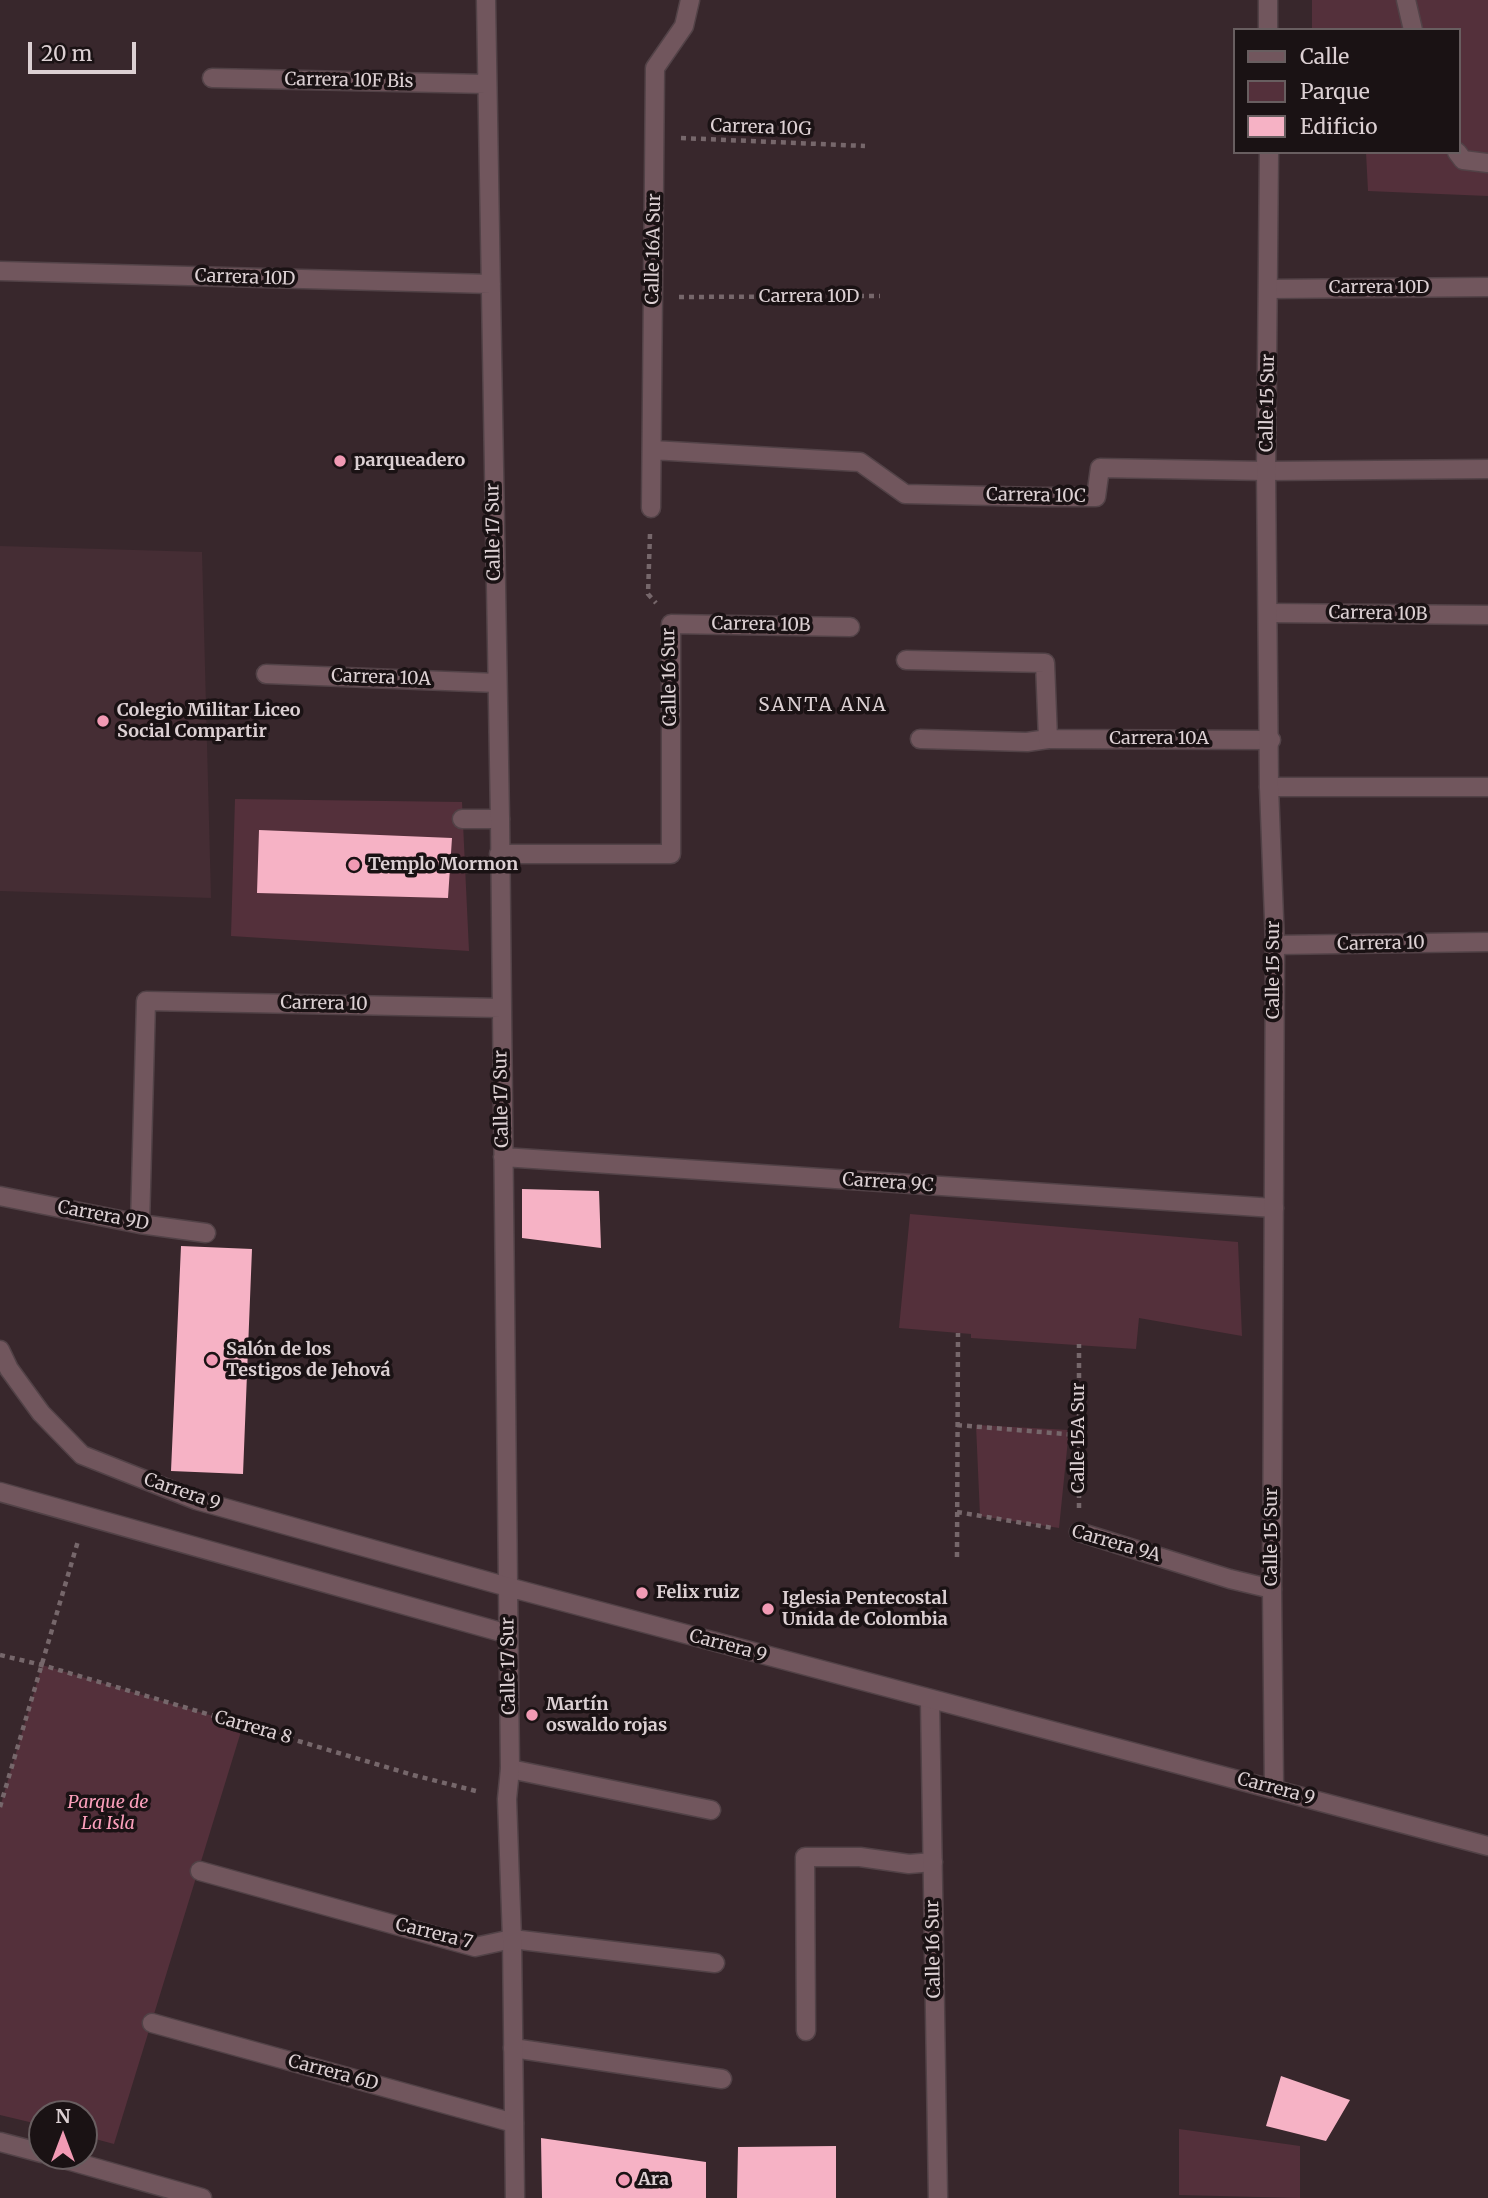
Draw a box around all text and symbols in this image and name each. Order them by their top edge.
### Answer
scale bar [32,28,140,72]
legend [1232,28,1460,154]
text: 20 m [41,40,92,67]
text: Calle [1300,43,1349,70]
street label: Carrera 10F Bis [284,69,414,93]
text: Parque [1300,78,1370,105]
text: Edificio [1300,113,1377,140]
street label: Carrera 10G [710,115,812,141]
street label: Calle 16A Sur [642,193,666,305]
street label: Carrera 10D [194,265,296,291]
street label: Carrera 10D [1329,277,1429,299]
street label: Carrera 10D [759,286,859,308]
street label: Calle 15 Sur [1256,354,1280,452]
place label: parqueadero [354,450,465,472]
marker: parqueadero [332,453,348,469]
street label: Calle 17 Sur [482,483,506,581]
street label: Carrera 10C [986,484,1086,508]
street label: Carrera 10B [1328,602,1428,626]
street label: Carrera 10B [711,613,811,637]
street label: Calle 16 Sur [658,627,682,727]
street label: Carrera 10A [331,665,431,691]
district label: SANTA ANA [759,695,887,717]
place label: Colegio Militar Liceo Social Compartir [117,700,301,742]
marker: Colegio Militar Liceo Social Compartir [95,713,111,729]
street label: Carrera 10A [1109,728,1209,750]
place label: Templo Mormon [368,854,518,876]
marker: Templo Mormon [346,857,362,873]
street label: Calle 15 Sur [1263,921,1285,1019]
street label: Carrera 10 [1337,932,1425,956]
street label: Carrera 10 [280,992,368,1016]
street label: Calle 17 Sur [490,1050,514,1148]
street label: Carrera 9C [842,1169,934,1197]
street label: Carrera 9D [56,1197,150,1235]
place label: Salón de los Testigos de Jehová [226,1339,390,1382]
marker: Salón de los Testigos de Jehová [204,1352,220,1368]
street label: Calle 15A Sur [1068,1383,1090,1493]
street label: Carrera 9 [141,1469,223,1515]
street label: Calle 15 Sur [1261,1488,1283,1586]
street label: Carrera 9A [1069,1521,1163,1567]
place label: Felix ruiz [656,1582,739,1604]
marker: Felix ruiz [634,1585,650,1601]
place label: Iglesia Pentecostal Unida de Colombia [782,1588,948,1630]
marker: Iglesia Pentecostal Unida de Colombia [760,1601,776,1617]
street label: Calle 17 Sur [497,1617,521,1715]
street label: Carrera 9 [687,1625,769,1667]
place label: Martín oswaldo rojas [546,1694,667,1736]
street label: Carrera 8 [212,1707,294,1749]
marker: Martín oswaldo rojas [524,1707,540,1723]
street label: Carrera 9 [1235,1768,1317,1810]
park label: Parque de La Isla [68,1792,148,1834]
street label: Calle 16 Sur [922,1899,946,1999]
street label: Carrera 7 [393,1914,475,1954]
street label: Carrera 6D [285,2051,381,2095]
north arrow [28,2100,98,2170]
text: N [55,2104,71,2128]
place label: Ara [638,2169,669,2191]
marker: Ara [616,2172,632,2188]

